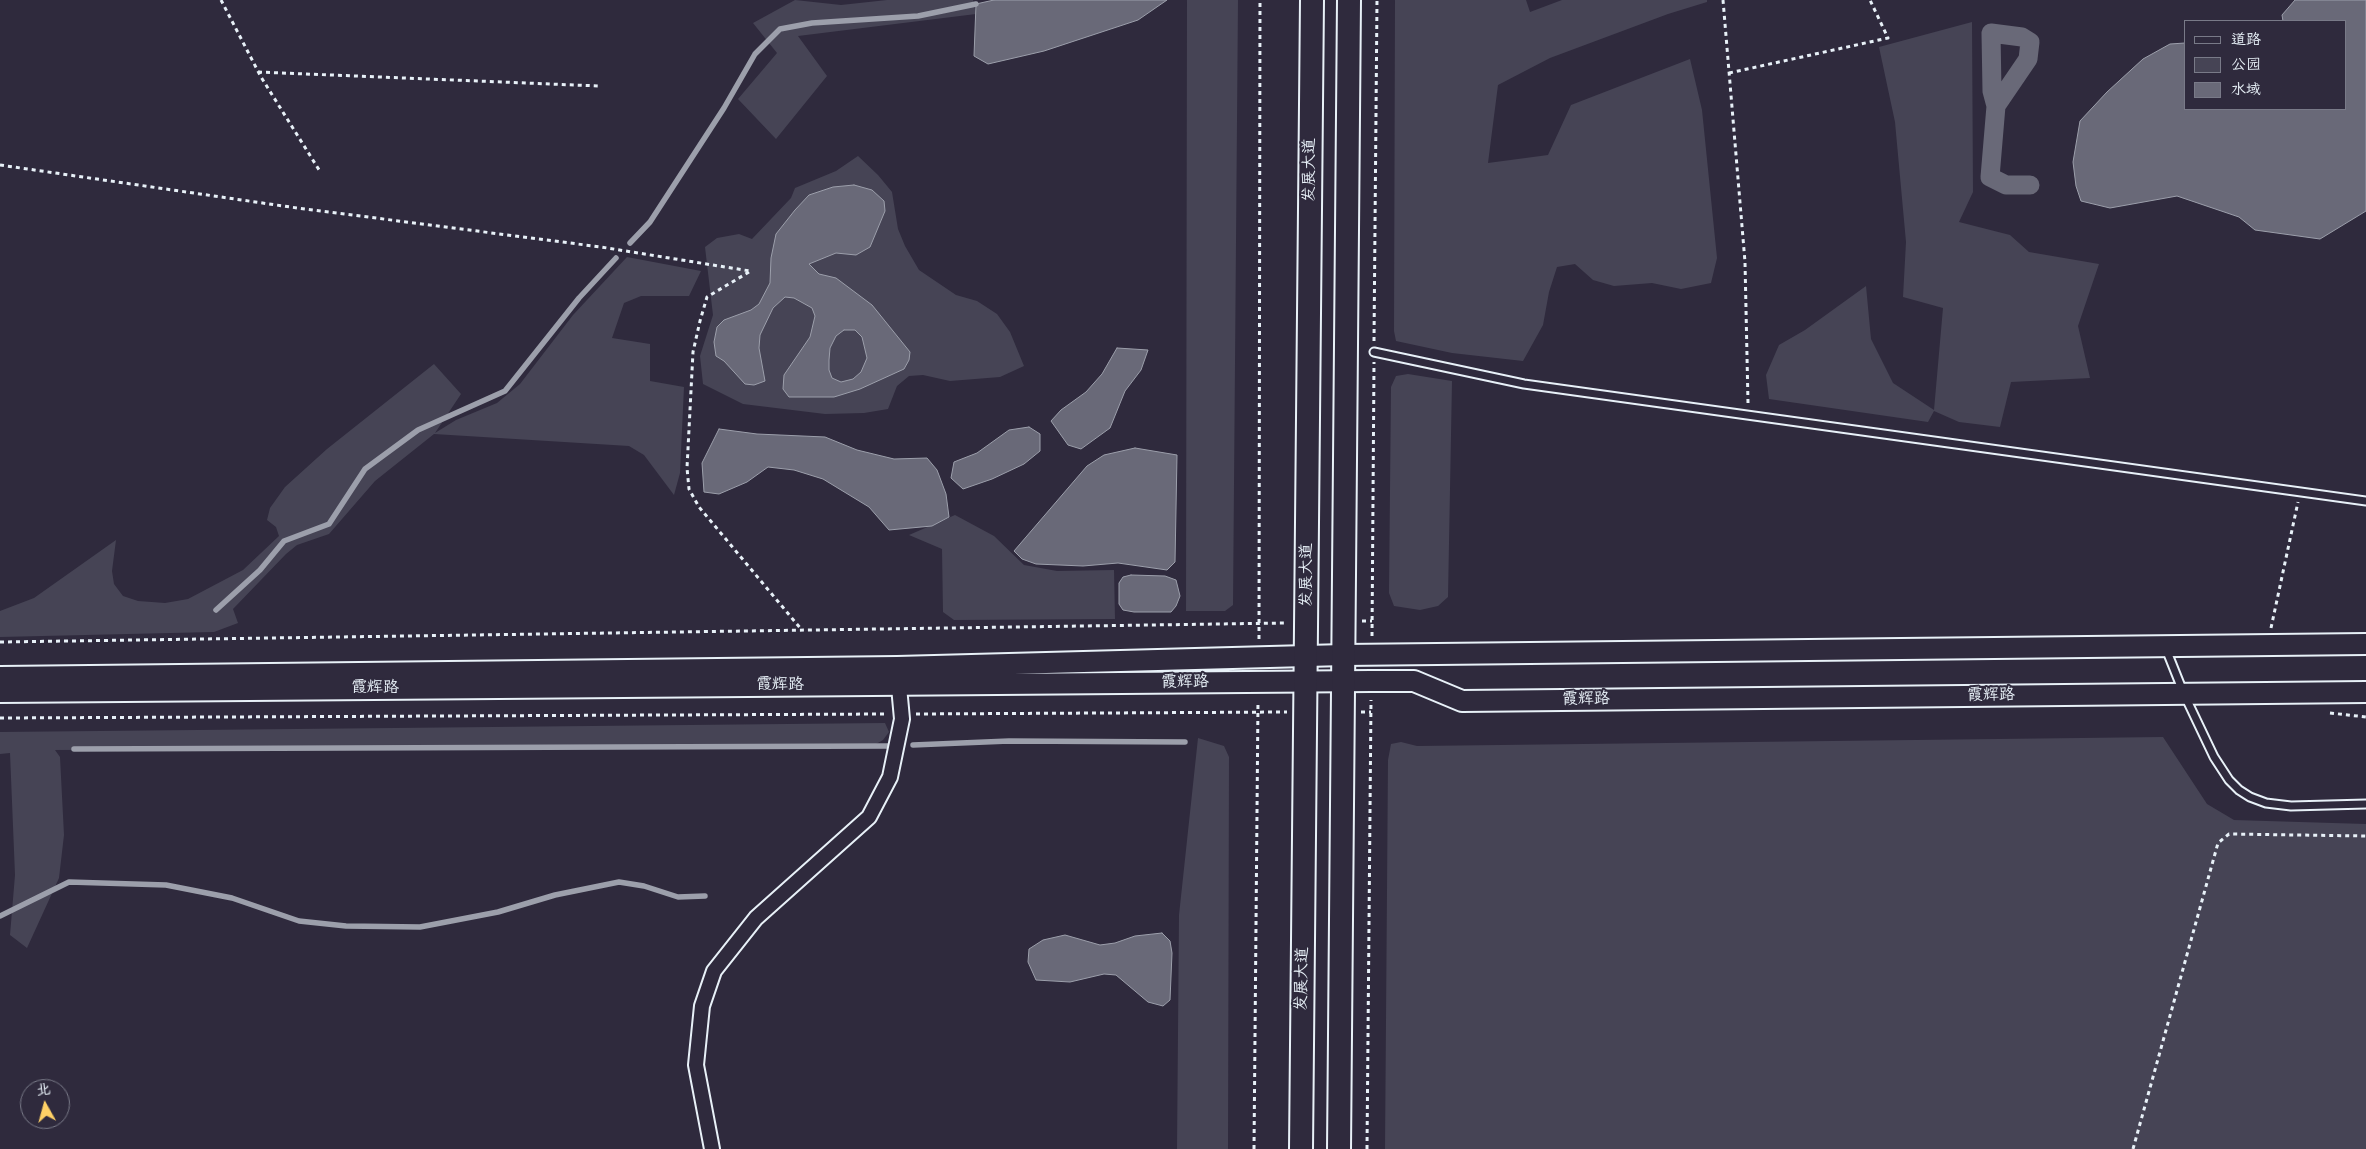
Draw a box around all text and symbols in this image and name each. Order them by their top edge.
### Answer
legend [2184,20,2346,110]
text: 道路 [2231,30,2261,50]
text: 公园 [2231,55,2261,75]
text: 水域 [2231,80,2261,100]
street label: 发展大道 [1301,138,1321,202]
street label: 发展大道 [1298,543,1318,607]
street label: 霞辉路 [1161,673,1209,693]
street label: 霞辉路 [756,676,804,696]
street label: 霞辉路 [351,679,399,699]
street label: 霞辉路 [1967,686,2015,706]
street label: 霞辉路 [1562,690,1610,710]
street label: 发展大道 [1293,947,1313,1011]
north arrow [20,1079,70,1129]
text: 北 [35,1080,51,1100]

